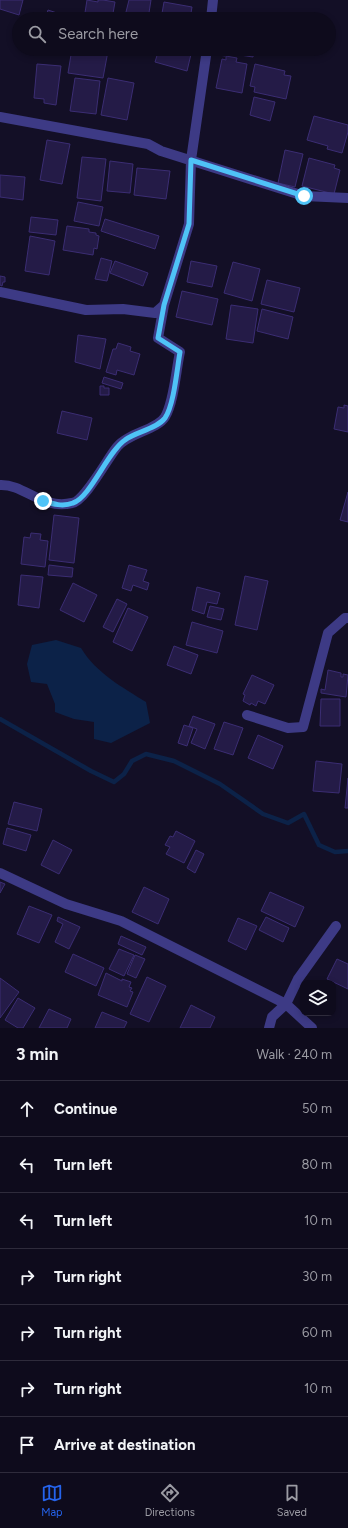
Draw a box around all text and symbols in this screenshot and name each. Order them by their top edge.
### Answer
search box [12,12,336,56]
icon: search [26,23,48,45]
text: Search here [58,25,138,43]
route start [295,187,313,205]
route end [34,492,52,510]
map controls [300,980,336,1016]
button: layers [300,980,336,1016]
text: 3 min [16,1044,58,1064]
text: Walk · 240 m [257,1047,332,1062]
icon: ahead [16,1098,38,1120]
text: Continue [54,1100,117,1118]
text: 50 m [302,1101,332,1116]
icon: left [16,1154,38,1176]
text: Turn left [54,1156,112,1174]
text: 80 m [301,1157,332,1172]
icon: left [16,1210,38,1232]
text: Turn left [54,1212,112,1230]
text: 10 m [304,1213,332,1228]
icon: right [16,1266,38,1288]
text: Turn right [54,1268,122,1286]
text: 30 m [302,1269,332,1284]
icon: right [16,1322,38,1344]
text: Turn right [54,1324,122,1342]
text: 60 m [302,1325,332,1340]
icon: right [16,1378,38,1400]
text: Turn right [54,1380,122,1398]
text: 10 m [304,1381,332,1396]
icon: arrive [16,1434,38,1456]
text: Arrive at destination [54,1436,195,1454]
tab: Map [41,1482,63,1519]
tab: Directions [145,1482,195,1519]
tab: Saved [277,1482,307,1519]

